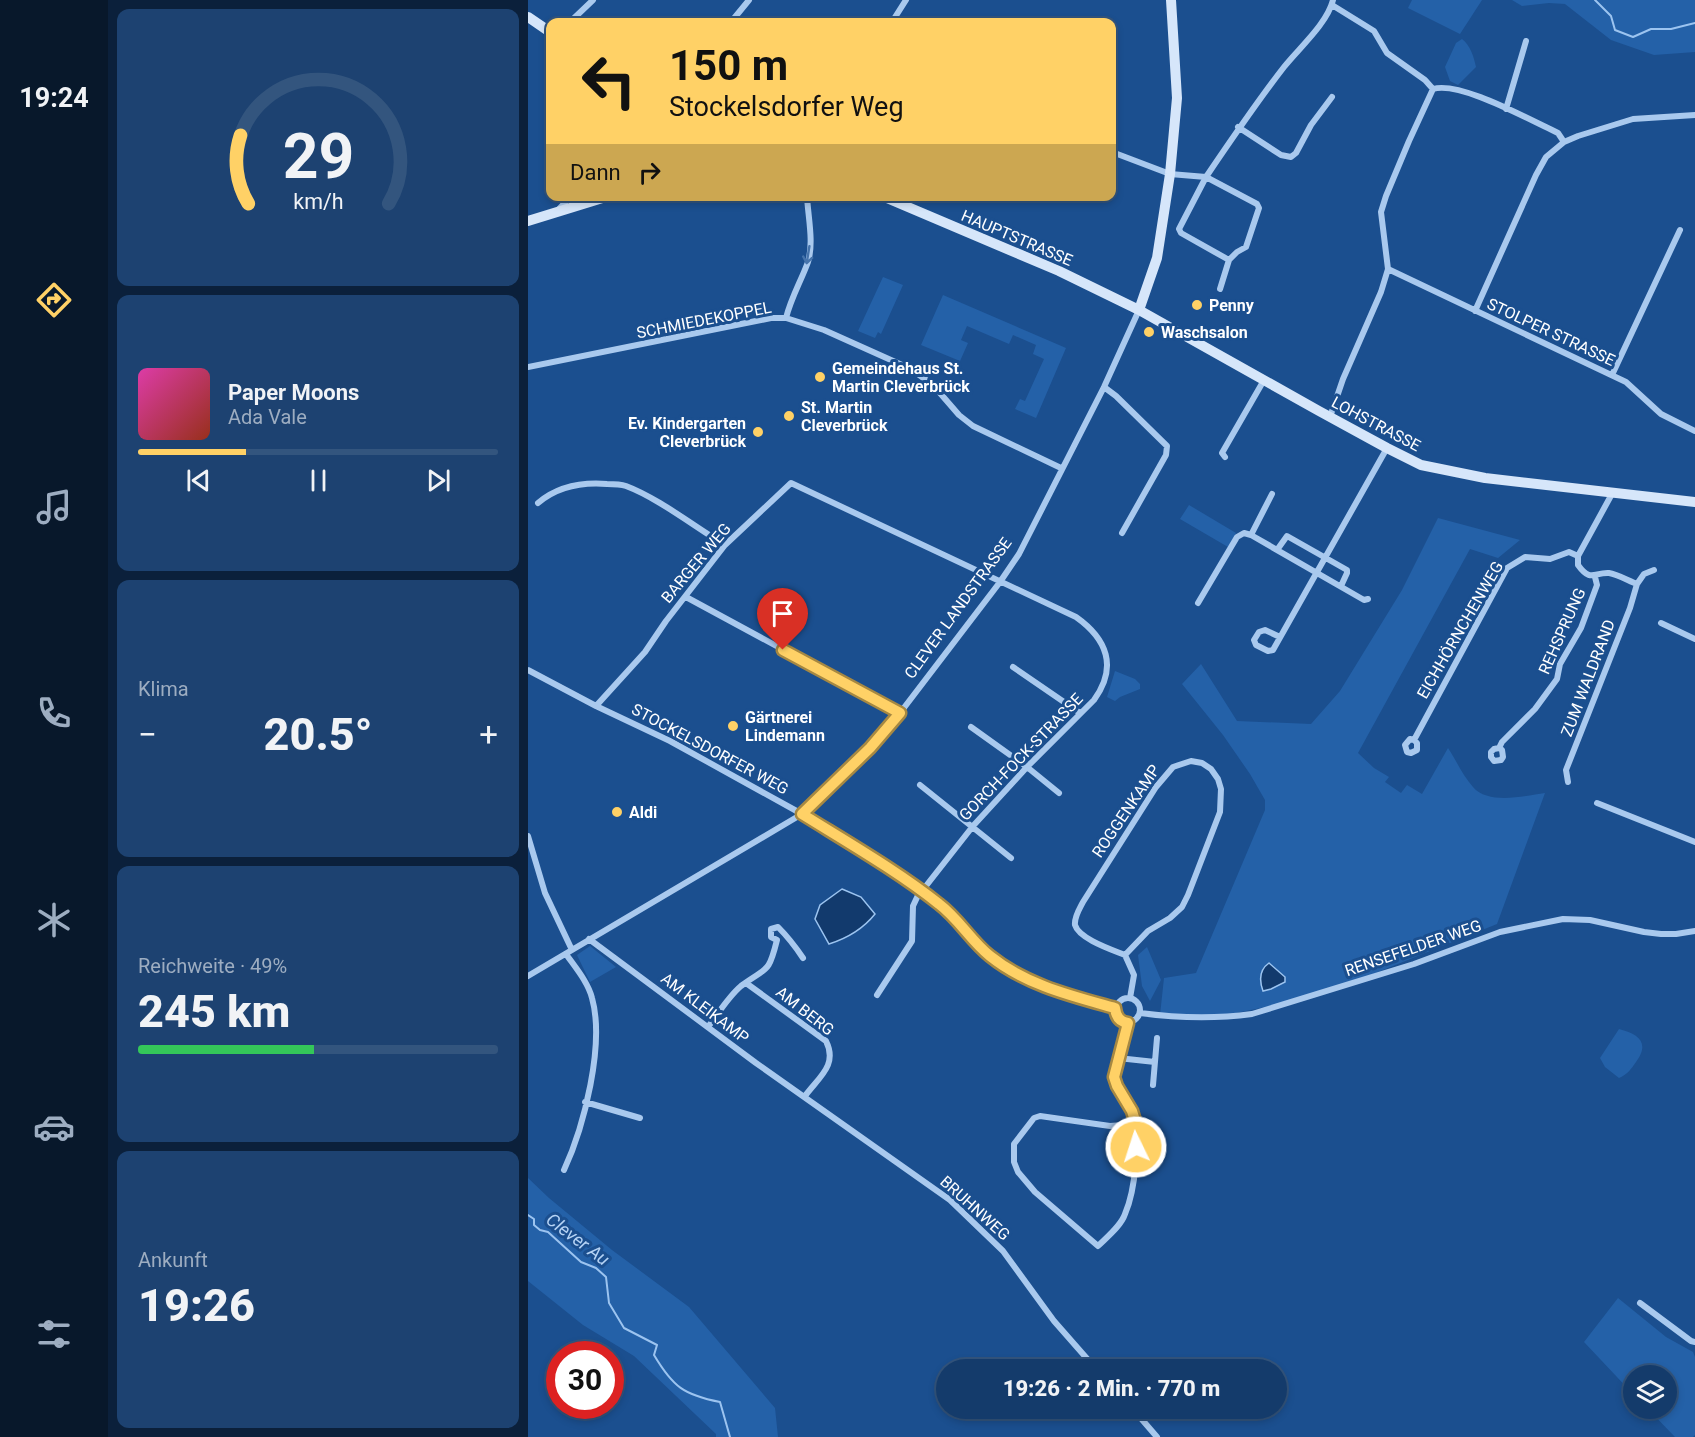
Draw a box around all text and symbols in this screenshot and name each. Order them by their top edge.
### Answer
text: 150 m [669,41,788,90]
icon: left [570,42,648,120]
text: 19:24 [19,82,89,114]
text: Stockelsdorfer Weg [669,91,904,123]
text: 29 [282,120,354,193]
icon: right [633,156,666,189]
text: Dann [570,160,621,185]
text: km/h [293,190,343,215]
street label: HAUPTSTRASSE [958,206,1076,270]
one-way arrow [802,244,813,264]
icon: directions [33,279,75,321]
street label: STOLPER STRASSE [1484,294,1618,370]
place label: Penny [1209,296,1255,315]
street label: SCHMIEDEKOPPEL [635,298,773,342]
marker: Penny [1190,298,1204,312]
place label: Waschsalon [1161,323,1248,342]
marker: Waschsalon [1142,325,1156,339]
place label: Gemeindehaus St. Martin Cleverbrück [832,359,970,396]
marker: Gemeindehaus St. Martin Cleverbrück [813,370,827,384]
text: Paper Moons [228,380,359,405]
street label: LOHSTRASSE [1328,393,1424,455]
place label: St. Martin Cleverbrück [801,398,888,435]
text: Ada Vale [228,405,307,429]
marker: St. Martin Cleverbrück [782,409,796,423]
place label: Ev. Kindergarten Cleverbrück [628,414,746,451]
marker: Ev. Kindergarten Cleverbrück [751,425,765,439]
icon: previous [182,464,215,497]
icon: pause [302,464,335,497]
icon: next [422,464,455,497]
icon: music [33,486,75,528]
street label: BARGER WEG [657,519,735,607]
street label: CLEVER LANDSTRASSE [900,534,1016,682]
street label: EICHHÖRNCHENWEG [1413,558,1507,702]
street label: REHSPRUNG [1535,585,1589,677]
pin [757,588,808,650]
icon: arrive [766,597,799,630]
street label: ZUM WALDRAND [1557,617,1619,739]
text: Klima [138,677,189,701]
street label: GORCH-FOCK-STRASSE [955,689,1087,825]
icon: phone [33,692,75,734]
street label: STOCKELSDORFER WEG [628,700,792,798]
text: 20.5° [264,708,373,761]
place label: Gärtnerei Lindemann [745,708,825,745]
text: − [138,715,157,754]
text: + [479,715,498,754]
marker: Gärtnerei Lindemann [726,719,740,733]
street label: ROGGENKAMP [1088,761,1164,861]
place label: Aldi [629,803,657,822]
marker: Aldi [610,805,624,819]
icon: climate [33,899,75,941]
street label: RENSEFELDER WEG [1342,916,1484,980]
text: Reichweite · 49% [138,954,287,978]
street label: AM KLEIKAMP [657,969,753,1047]
street label: AM BERG [772,983,838,1039]
text: 245 km [138,985,290,1038]
icon: car [33,1106,75,1148]
position arrow [1104,1115,1168,1179]
street label: BRUHNWEG [936,1172,1014,1244]
water label: Clever Au [542,1208,614,1270]
text: Ankunft [138,1248,208,1272]
text: 19:26 [138,1279,255,1332]
icon: filters [33,1313,75,1355]
speed limit sign: 30 [546,1341,624,1419]
map controls [1623,1365,1677,1419]
button: layers [1623,1365,1677,1419]
text: 19:26 · 2 Min. · 770 m [1003,1376,1220,1401]

